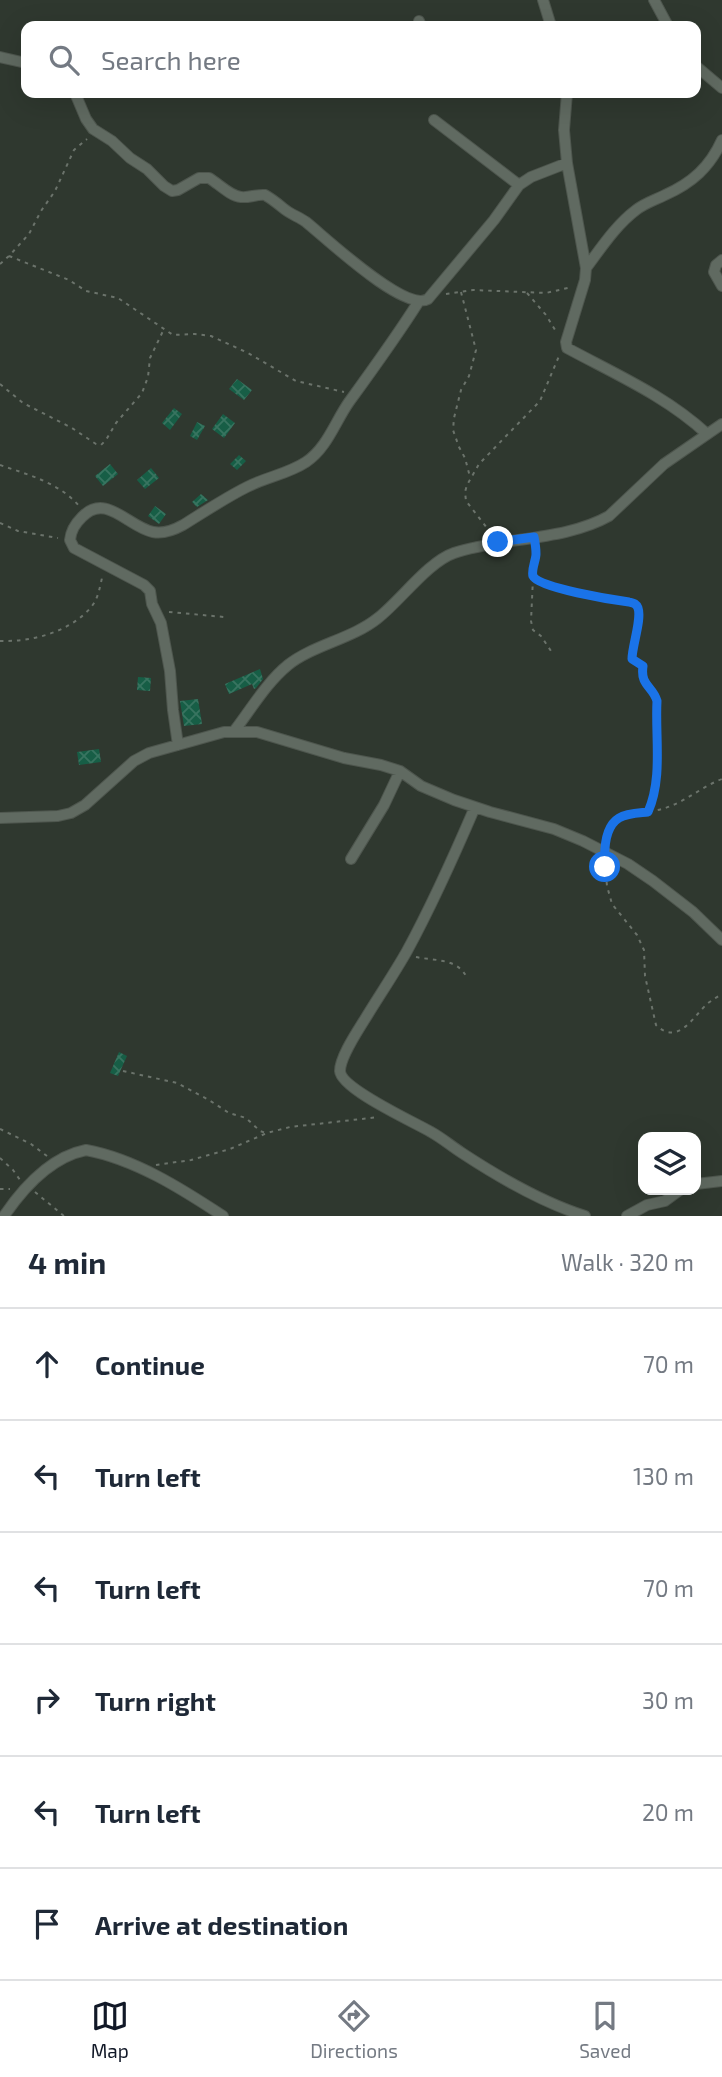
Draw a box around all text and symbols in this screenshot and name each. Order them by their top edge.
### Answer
search box [21,21,701,98]
icon: search [45,41,83,79]
text: Search here [101,44,241,75]
route end [482,526,513,557]
route start [589,851,620,882]
map controls [638,1132,701,1195]
button: layers [638,1132,701,1195]
text: 4 min [28,1244,106,1280]
text: Walk · 320 m [561,1248,694,1276]
icon: ahead [28,1345,66,1383]
text: Continue [95,1349,205,1380]
text: 70 m [643,1350,694,1378]
icon: left [28,1457,66,1495]
text: Turn left [95,1461,201,1492]
text: 130 m [633,1462,694,1490]
icon: left [28,1569,66,1607]
text: Turn left [95,1573,201,1604]
text: 70 m [643,1574,694,1602]
icon: right [28,1681,66,1719]
text: Turn right [95,1685,216,1716]
text: 30 m [642,1686,694,1714]
icon: left [28,1793,66,1831]
text: Turn left [95,1797,201,1828]
text: 20 m [642,1798,694,1826]
icon: arrive [28,1905,66,1943]
text: Arrive at destination [95,1909,348,1940]
tab: Map [91,1997,129,2062]
tab: Directions [310,1997,398,2062]
tab: Saved [579,1997,631,2062]

